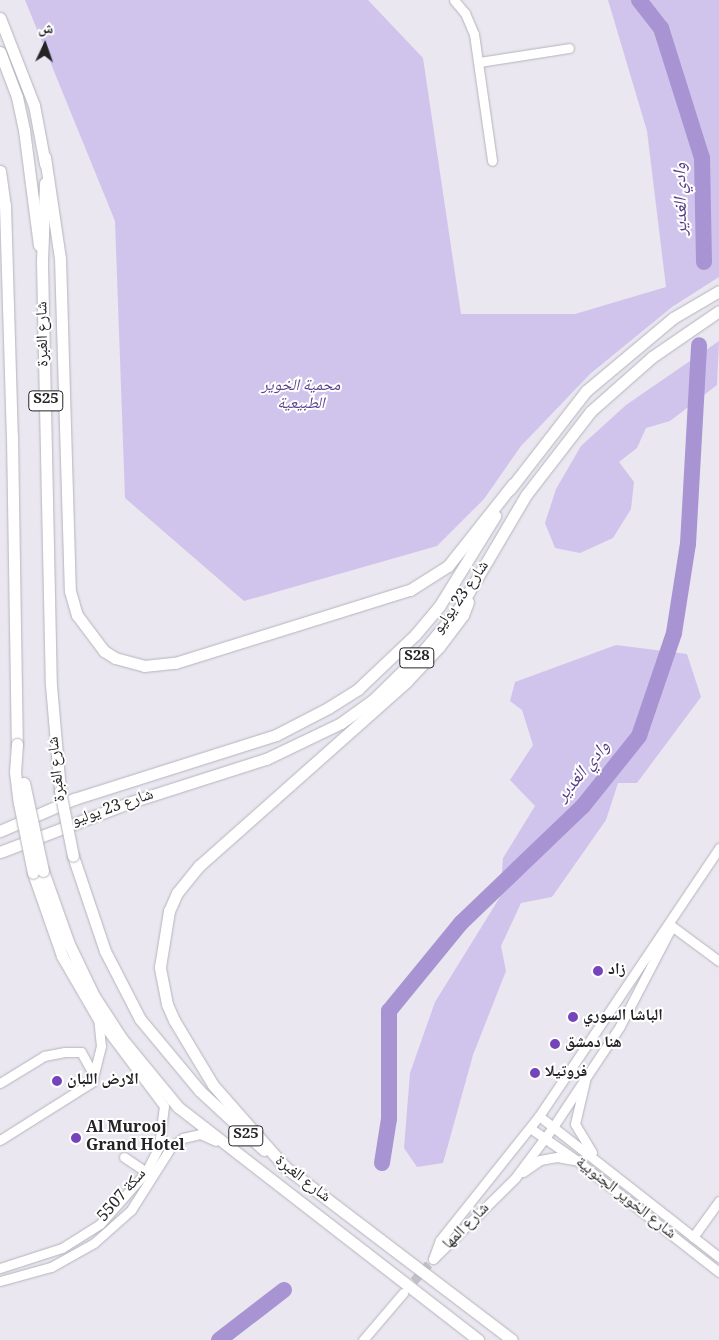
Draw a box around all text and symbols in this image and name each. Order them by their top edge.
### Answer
text: ش [38,18,54,42]
north arrow [20,20,70,70]
water label: وادي الغدير [671,162,693,236]
street label: شارع الغبرة [34,301,54,367]
park label: محمية الخوير الطبيعية [262,377,340,415]
road number: S25 [27,388,65,414]
street label: شارع 23 يوليو [430,558,494,638]
road number: S28 [398,646,436,670]
street label: شارع الغبرة [45,735,71,803]
water label: وادي الغدير [552,737,616,807]
street label: شارع 23 يوليو [70,786,156,832]
place label: زاد [608,961,626,981]
marker: زاد [592,965,604,977]
place label: الباشا السوري [583,1007,663,1027]
marker: الباشا السوري [567,1011,579,1023]
place label: هنا دمشق [565,1034,622,1054]
marker: هنا دمشق [549,1038,561,1050]
place label: فروتيلا [545,1063,587,1083]
marker: فروتيلا [529,1067,541,1079]
place label: الارض اللبان [67,1071,139,1091]
marker: الارض اللبان [51,1075,63,1087]
place label: Al Murooj Grand Hotel [86,1119,185,1157]
road number: S25 [227,1124,265,1148]
marker: Al Murooj Grand Hotel [70,1132,82,1144]
street label: شارع الغبرة [270,1152,334,1208]
street label: شارع الخوير الجنوبية [571,1154,679,1244]
street label: سكة 5507 [95,1165,151,1227]
street label: شارع المها [440,1200,494,1254]

